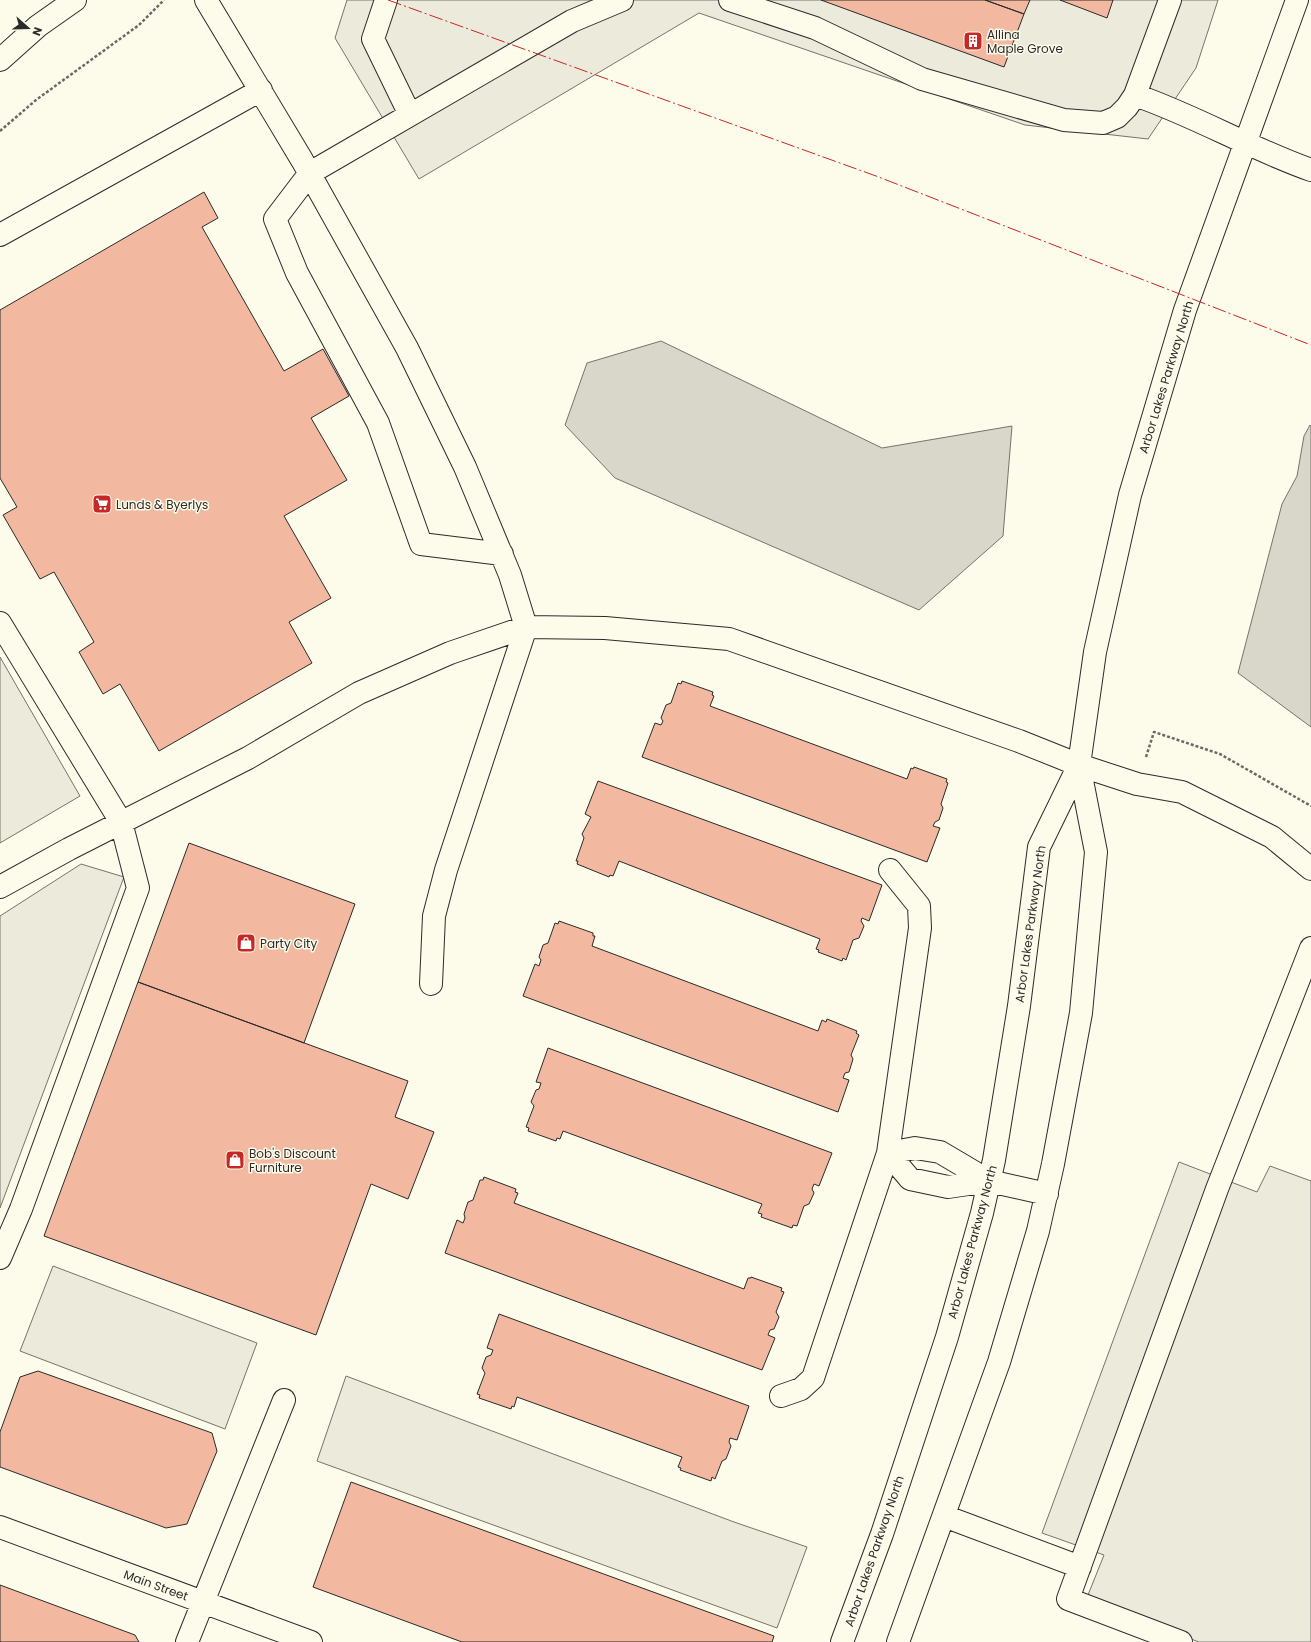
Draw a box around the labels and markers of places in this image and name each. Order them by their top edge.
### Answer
place label: Allina Maple Grove [987,26,1063,57]
building icon: Allina Maple Grove [962,30,984,52]
supermarket icon: Lunds & Byerlys [91,493,113,515]
place label: Lunds & Byerlys [116,496,208,513]
shop icon: Party City [235,932,257,954]
place label: Party City [260,935,317,952]
place label: Bob's Discount Furniture [249,1145,336,1176]
shop icon: Bob's Discount Furniture [224,1149,246,1171]

